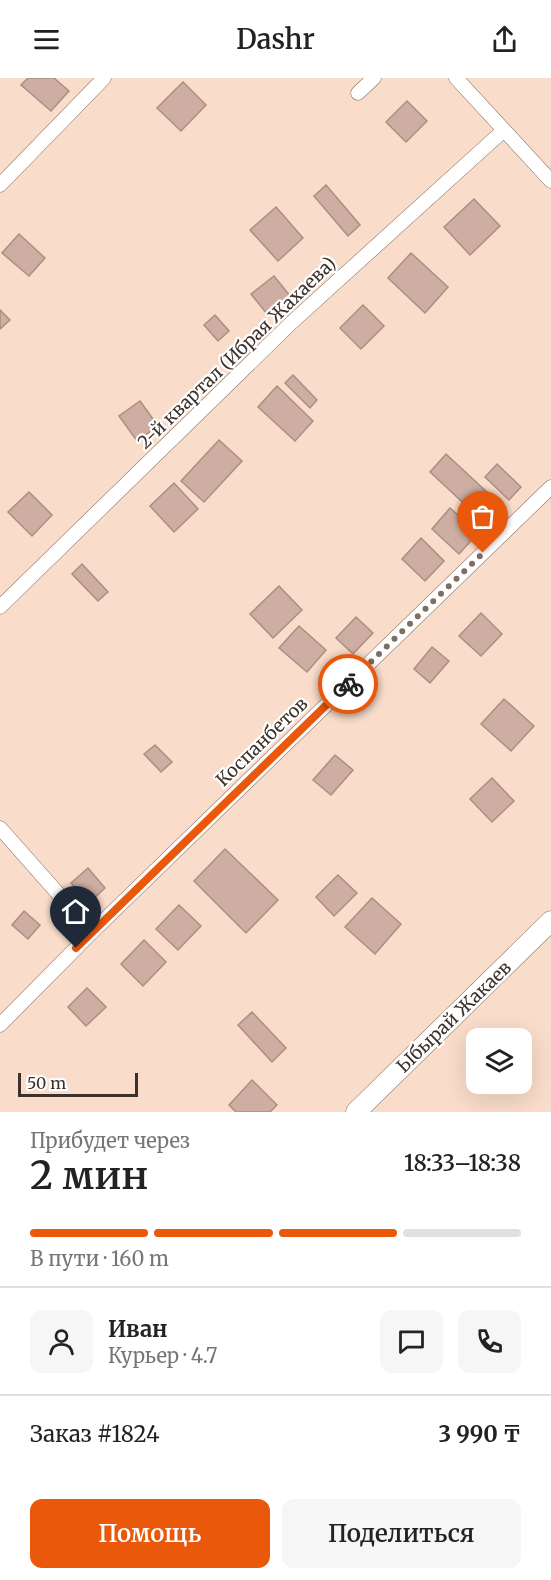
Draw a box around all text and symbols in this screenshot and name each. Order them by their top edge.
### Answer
text: Dashr [236,22,315,56]
icon: menu [30,23,63,56]
icon: share [488,23,521,56]
street label: 2-й квартал (Ибрая Жахаева) [133,252,341,454]
pin [457,491,508,553]
icon: bag [466,500,499,533]
courier [318,654,378,714]
icon: bike [332,668,365,701]
street label: Коспанбетов [211,692,313,791]
pin [50,886,101,948]
icon: home [59,895,92,928]
street label: Ыбырай Жакаев [391,956,516,1077]
map controls [466,1028,532,1094]
button: layers [466,1028,532,1094]
scale bar [18,1070,138,1097]
text: 50 m [27,1073,66,1093]
text: Прибудет через [30,1128,190,1153]
text: 18:33–18:38 [404,1149,521,1177]
text: 2 мин [30,1151,148,1200]
text: В пути · 160 m [30,1246,169,1271]
button: person [30,1310,93,1373]
button: chat [380,1310,443,1373]
button: phone [458,1310,521,1373]
text: Иван [108,1315,168,1343]
text: Курьер · 4.7 [108,1343,217,1368]
text: Заказ #1824 [30,1420,160,1448]
text: 3 990 ₸ [438,1420,521,1448]
button: Помощь [30,1499,270,1568]
button: Поделиться [282,1499,521,1568]

